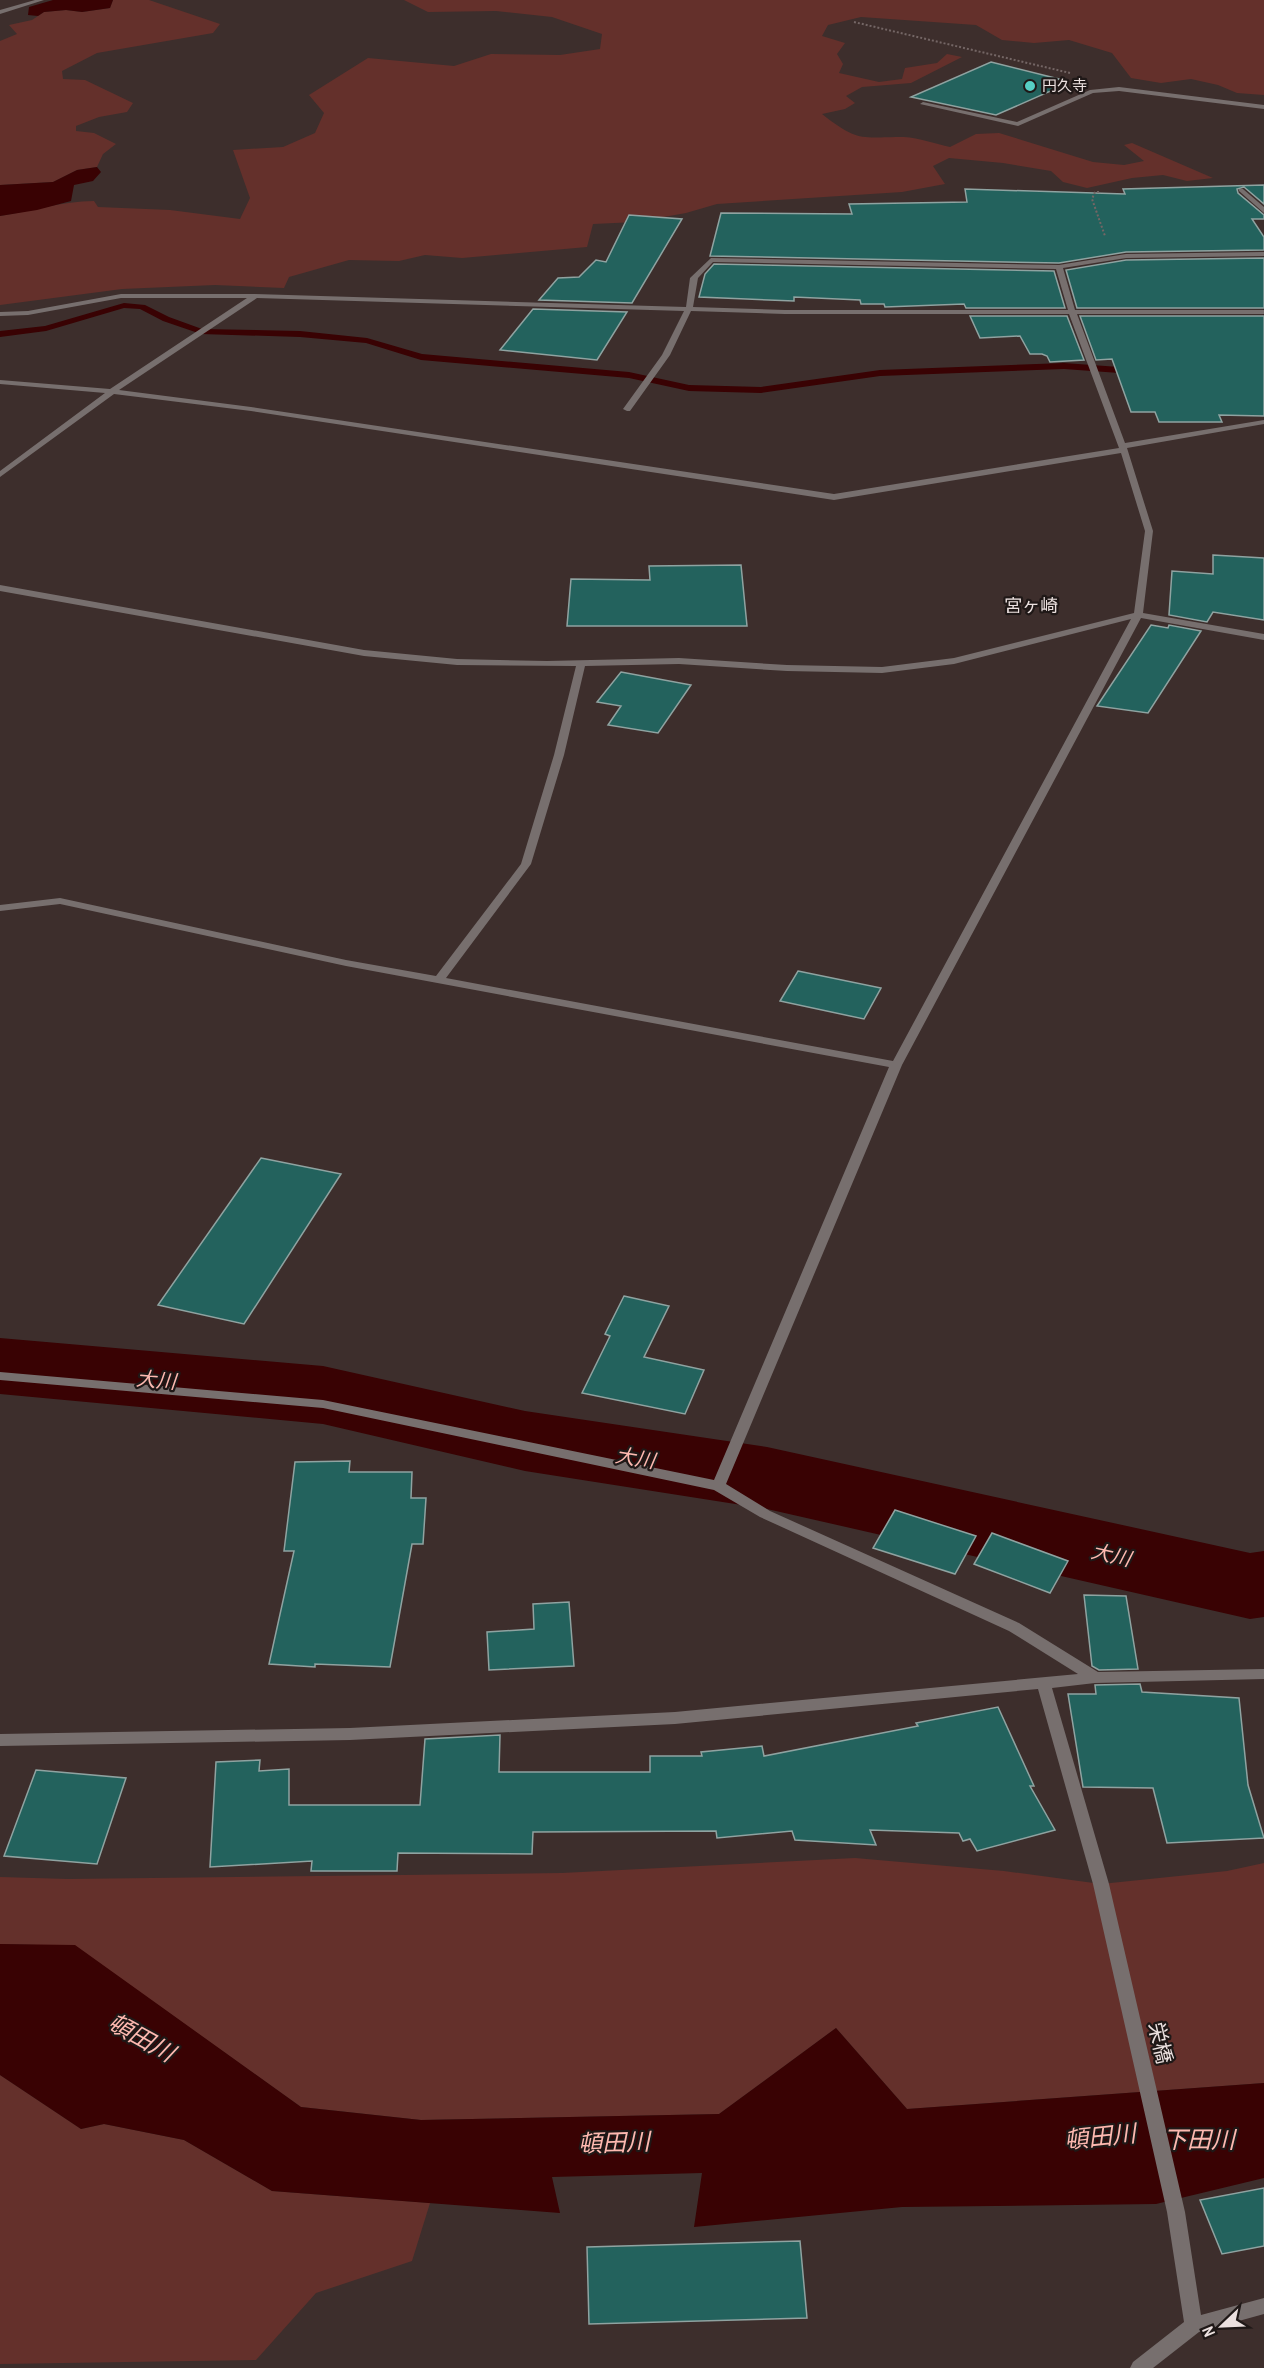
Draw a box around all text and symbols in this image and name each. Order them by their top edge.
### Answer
place label: 円久寺 [1042,75,1087,96]
marker: 円久寺 [1023,79,1037,93]
district label: 宮ヶ崎 [1004,593,1058,618]
water label: 大川 [135,1364,179,1395]
water label: 大川 [613,1441,659,1474]
water label: 大川 [1089,1537,1136,1573]
water label: 頓田川 [102,2006,183,2070]
street label: 栄橋 [1142,2019,1179,2067]
water label: 頓田川 [1062,2116,1140,2156]
water label: 下田川 [1163,2123,1238,2155]
water label: 頓田川 [577,2125,653,2159]
north arrow [1192,2296,1252,2356]
text: N [1196,2323,1220,2341]

